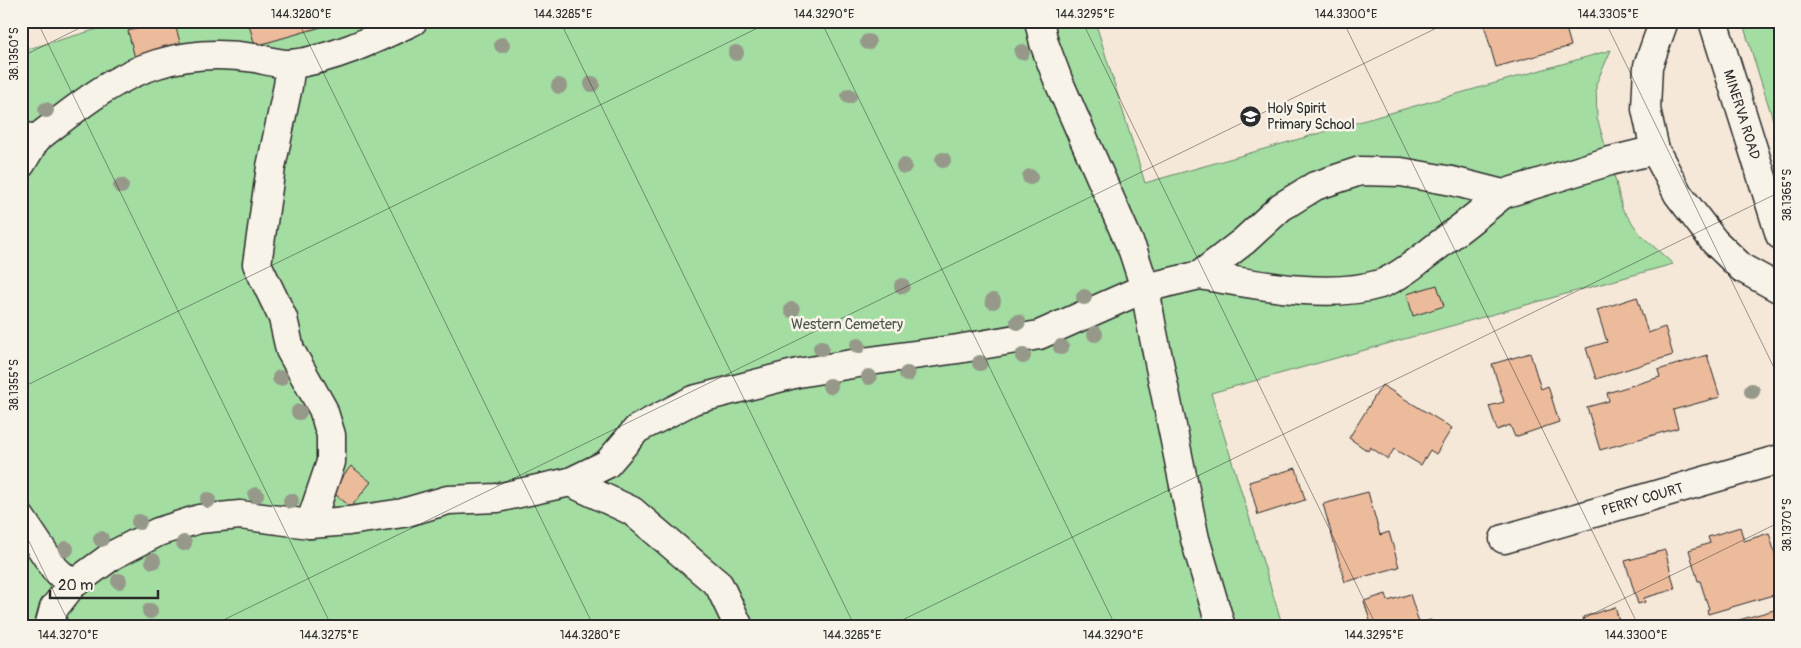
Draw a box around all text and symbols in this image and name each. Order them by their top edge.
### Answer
text: 144.3280°E [271,7,331,22]
text: 144.3285°E [534,7,592,22]
text: 144.3290°E [794,7,854,22]
text: 144.3295°E [1056,7,1114,22]
text: 144.3300°E [1315,7,1377,22]
text: 144.3305°E [1578,7,1638,22]
text: 38.1350°S [7,27,22,81]
street label: MINERVA ROAD [1720,68,1764,162]
place label: Holy Spirit Primary School [1267,100,1355,133]
school or university icon: Holy Spirit Primary School [1239,104,1263,128]
text: 38.1365°S [1780,169,1795,221]
park label: Western Cemetery [791,316,903,333]
text: 38.1355°S [7,359,22,411]
street label: PERRY COURT [1599,479,1686,519]
text: 38.1370°S [1780,498,1795,552]
scale bar [50,568,158,600]
text: 20 m [58,576,93,595]
text: 144.3270°E [38,628,98,643]
text: 144.3275°E [300,628,359,643]
text: 144.3280°E [560,628,620,643]
text: 144.3285°E [823,628,881,643]
text: 144.3290°E [1083,628,1143,643]
text: 144.3295°E [1345,628,1403,643]
text: 144.3300°E [1605,628,1667,643]

